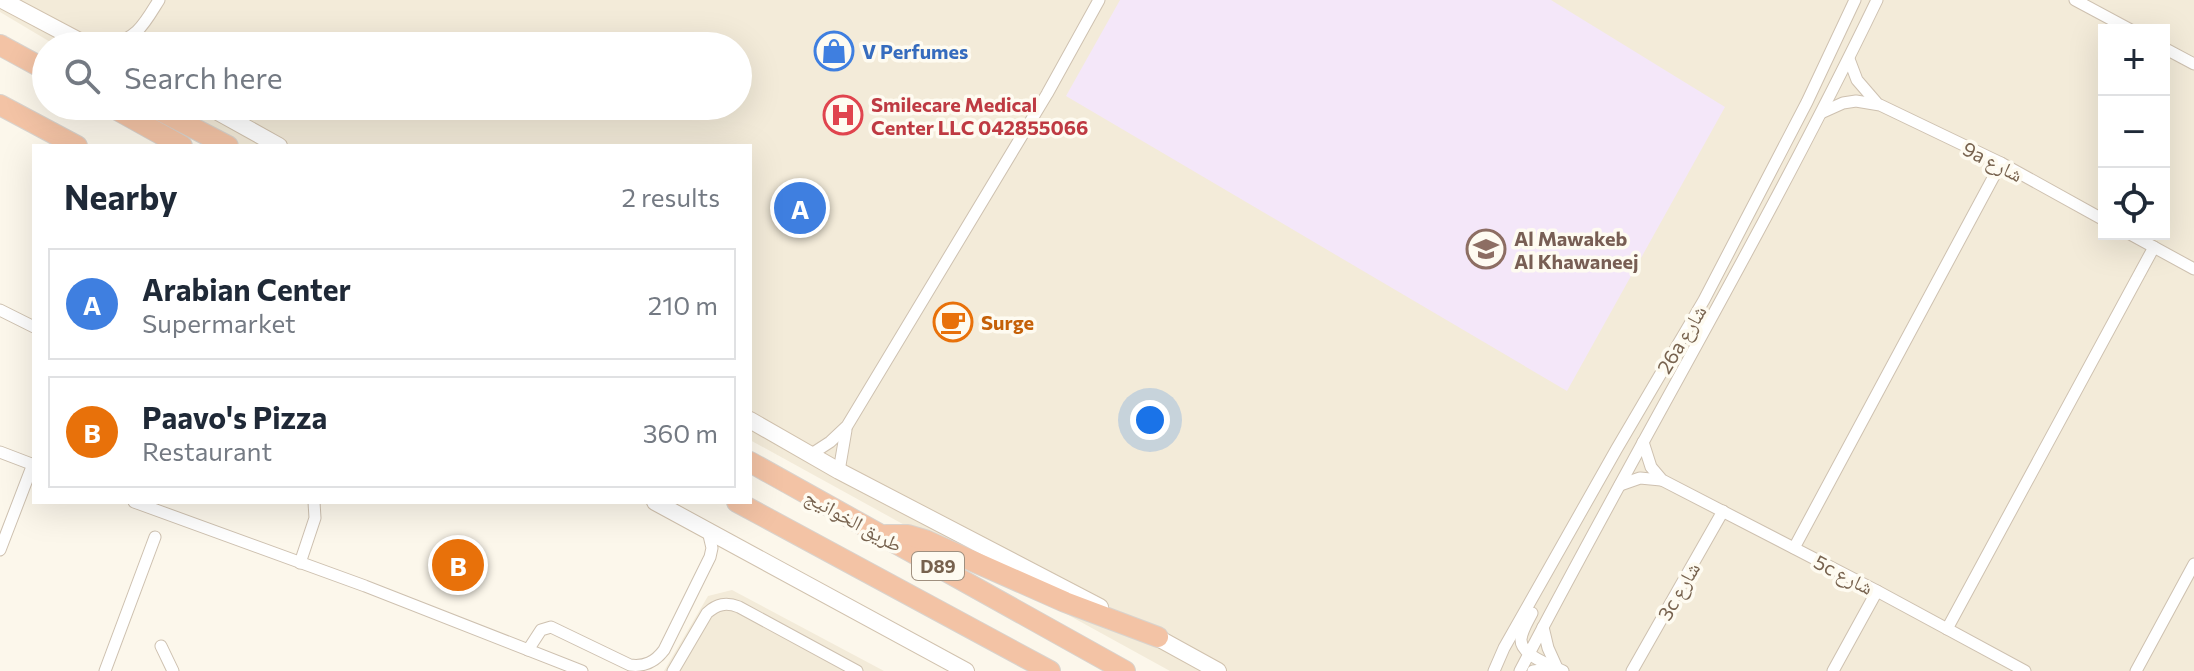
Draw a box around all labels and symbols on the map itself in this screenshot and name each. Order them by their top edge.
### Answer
shop icon: V Perfumes [813,30,855,72]
place label: V Perfumes [862,39,968,63]
place label: Smilecare Medical Center LLC 042855066 [871,92,1088,139]
hospital icon: Smilecare Medical Center LLC 042855066 [822,94,864,136]
street label: 9a شارع [1958,136,2027,188]
pin: A [774,178,826,238]
place label: Al Mawakeb Al Khawaneej [1514,226,1639,273]
school or university icon: Al Mawakeb Al Khawaneej [1465,228,1507,270]
street label: 26a شارع [1651,300,1712,379]
cafe icon: Surge [932,301,974,343]
place label: Surge [981,310,1034,334]
your location [1130,400,1170,440]
street label: طريق الخوانيج [800,483,907,558]
pin: B [432,535,484,595]
street label: 5c شارع [1809,549,1878,601]
road number: D89 [912,552,964,580]
street label: 3c شارع [1652,558,1706,625]

